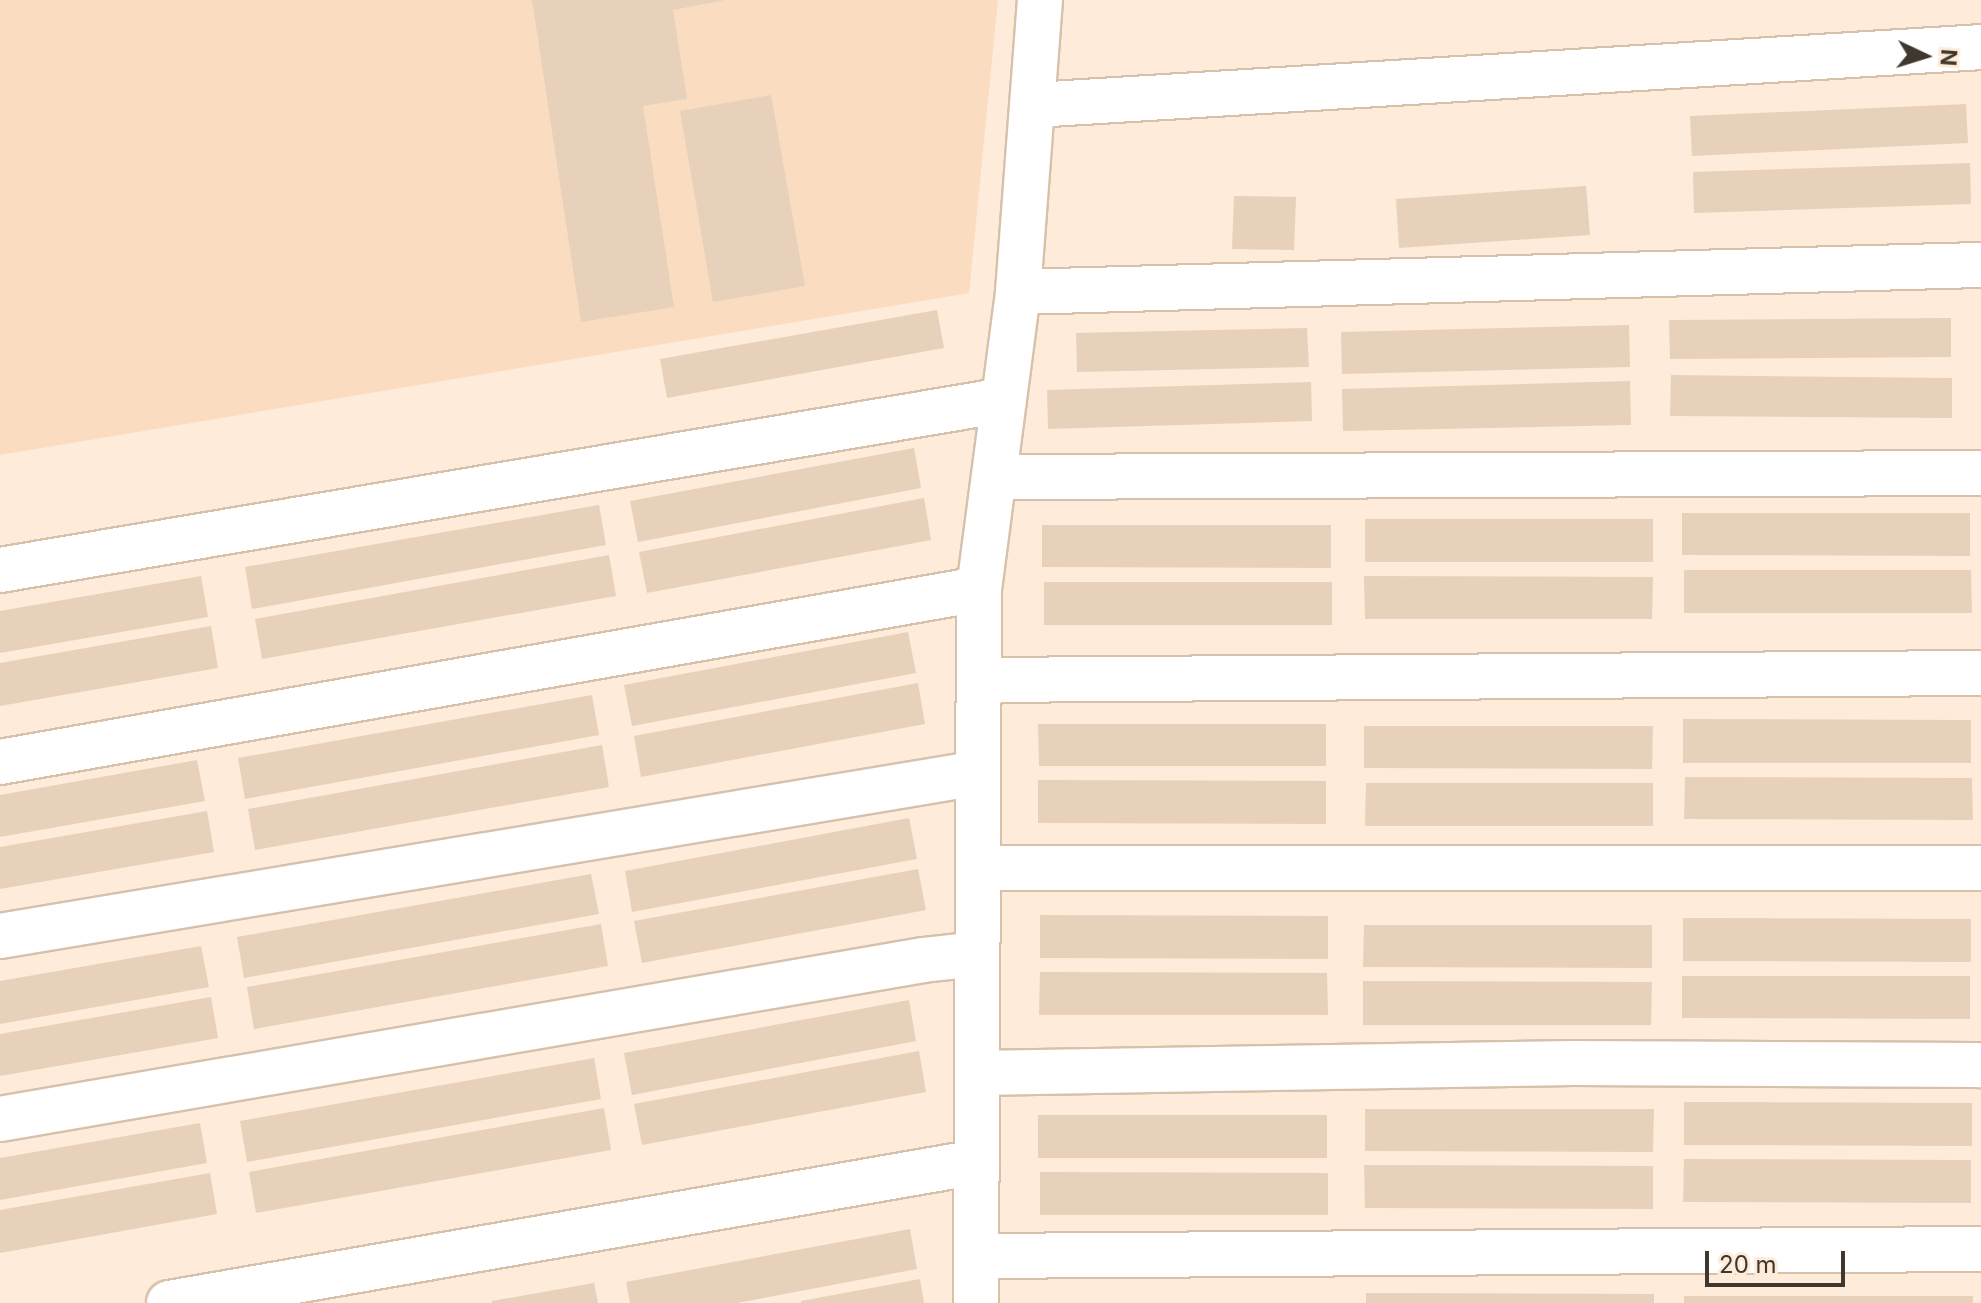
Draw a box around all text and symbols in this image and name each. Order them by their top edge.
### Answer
north arrow [1885,16,1965,96]
text: N [1935,48,1962,67]
scale bar [1709,1235,1849,1285]
text: 20 m [1719,1250,1777,1279]

